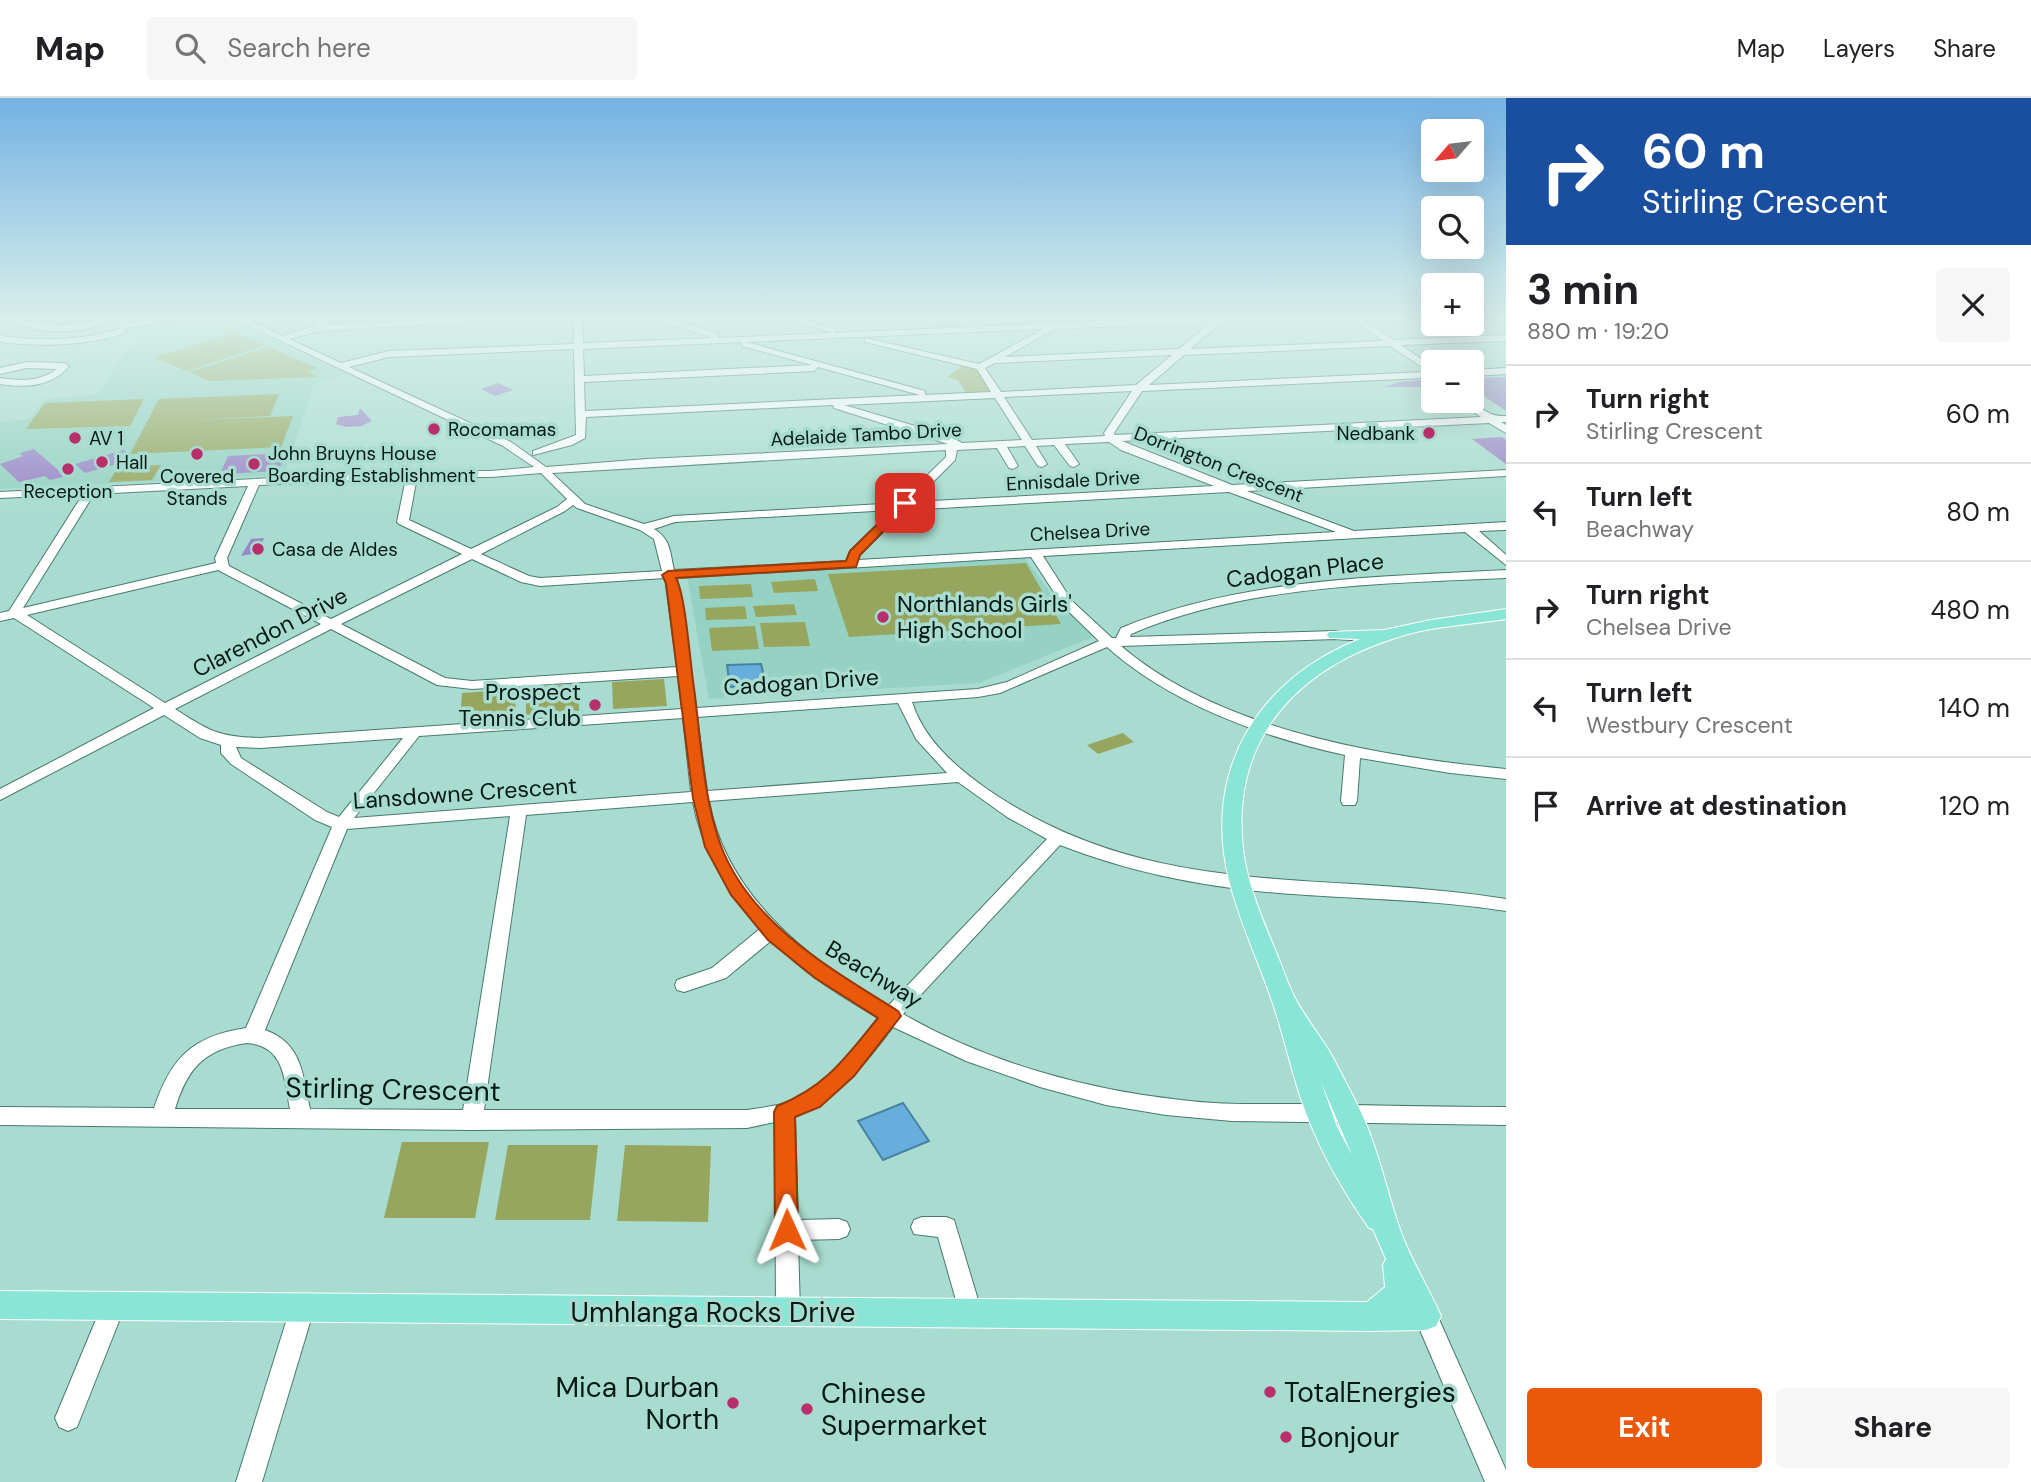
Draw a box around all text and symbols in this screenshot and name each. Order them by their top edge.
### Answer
search box [147,17,637,80]
text: Map [35,27,105,70]
icon: search [171,29,209,67]
text: Search here [227,31,371,65]
text: Map [1737,33,1785,64]
text: Layers [1823,33,1895,64]
text: Share [1933,33,1996,64]
north arrow [1421,119,1484,182]
map controls [1421,119,1484,413]
text: 60 m [1642,119,1765,183]
icon: right [1527,126,1618,217]
text: Stirling Crescent [1642,181,1888,223]
button: search [1421,196,1484,259]
text: 3 min [1527,262,1639,317]
button: close [1936,268,2010,342]
button: + [1421,273,1484,336]
text: 880 m · 19:20 [1527,316,1669,346]
button: − [1421,350,1484,413]
text: Turn right [1586,382,1710,416]
icon: right [1527,395,1565,433]
text: 60 m [1946,397,2010,431]
text: Stirling Crescent [1586,416,1763,446]
place label: Rocomamas [448,417,556,442]
street label: Adelaide Tambo Drive [770,417,962,452]
marker: Rocomamas [426,421,442,437]
street label: Dorrington Crescent [1131,421,1307,508]
place label: Nedbank [1336,421,1415,446]
marker: Nedbank [1421,425,1437,441]
place label: AV 1 [89,426,123,451]
marker: AV 1 [67,430,83,446]
place label: John Bruyns House Boarding Establishment [268,441,476,488]
marker: Covered Stands [189,446,205,462]
place label: Hall [116,450,148,475]
marker: Hall [94,454,110,470]
marker: John Bruyns House Boarding Establishment [246,456,262,472]
marker: Reception [60,461,76,477]
place label: Covered Stands [160,464,234,511]
street label: Ennisdale Drive [1005,465,1141,496]
pin [875,473,935,533]
place label: Reception [24,479,112,504]
text: Turn left [1586,480,1693,514]
icon: arrive [886,484,924,522]
icon: left [1527,493,1565,531]
text: 80 m [1946,495,2010,529]
text: Beachway [1586,514,1694,544]
street label: Chelsea Drive [1029,516,1151,547]
place label: Casa de Aldes [272,537,398,562]
marker: Casa de Aldes [250,541,266,557]
street label: Cadogan Place [1225,545,1385,595]
text: Turn right [1586,578,1710,612]
street label: Clarendon Drive [187,580,353,684]
place label: Northlands Girls' High School [897,589,1072,645]
icon: right [1527,591,1565,629]
text: 480 m [1931,593,2010,627]
marker: Northlands Girls' High School [875,609,891,625]
text: Chelsea Drive [1586,612,1732,642]
street label: Cadogan Drive [722,662,880,702]
text: Turn left [1586,676,1693,710]
place label: Prospect Tennis Club [458,677,581,733]
icon: left [1527,689,1565,727]
text: 140 m [1938,691,2010,725]
marker: Prospect Tennis Club [587,697,603,713]
text: Westbury Crescent [1586,710,1793,740]
street label: Lansdowne Crescent [352,770,578,816]
icon: arrive [1527,787,1565,825]
text: Arrive at destination [1586,789,1847,823]
text: 120 m [1939,789,2010,823]
street label: Beachway [820,933,928,1015]
street label: Stirling Crescent [285,1069,501,1110]
position arrow [750,1193,824,1267]
street label: Umhlanga Rocks Drive [571,1294,855,1331]
place label: Mica Durban North [556,1369,719,1438]
place label: TotalEnergies [1284,1374,1456,1411]
place label: Chinese Supermarket [821,1375,987,1444]
marker: TotalEnergies [1262,1384,1278,1400]
button: Exit [1527,1388,1762,1468]
button: Share [1776,1388,2010,1468]
marker: Mica Durban North [725,1395,741,1411]
marker: Chinese Supermarket [799,1401,815,1417]
place label: Bonjour [1300,1419,1399,1456]
marker: Bonjour [1278,1429,1294,1445]

